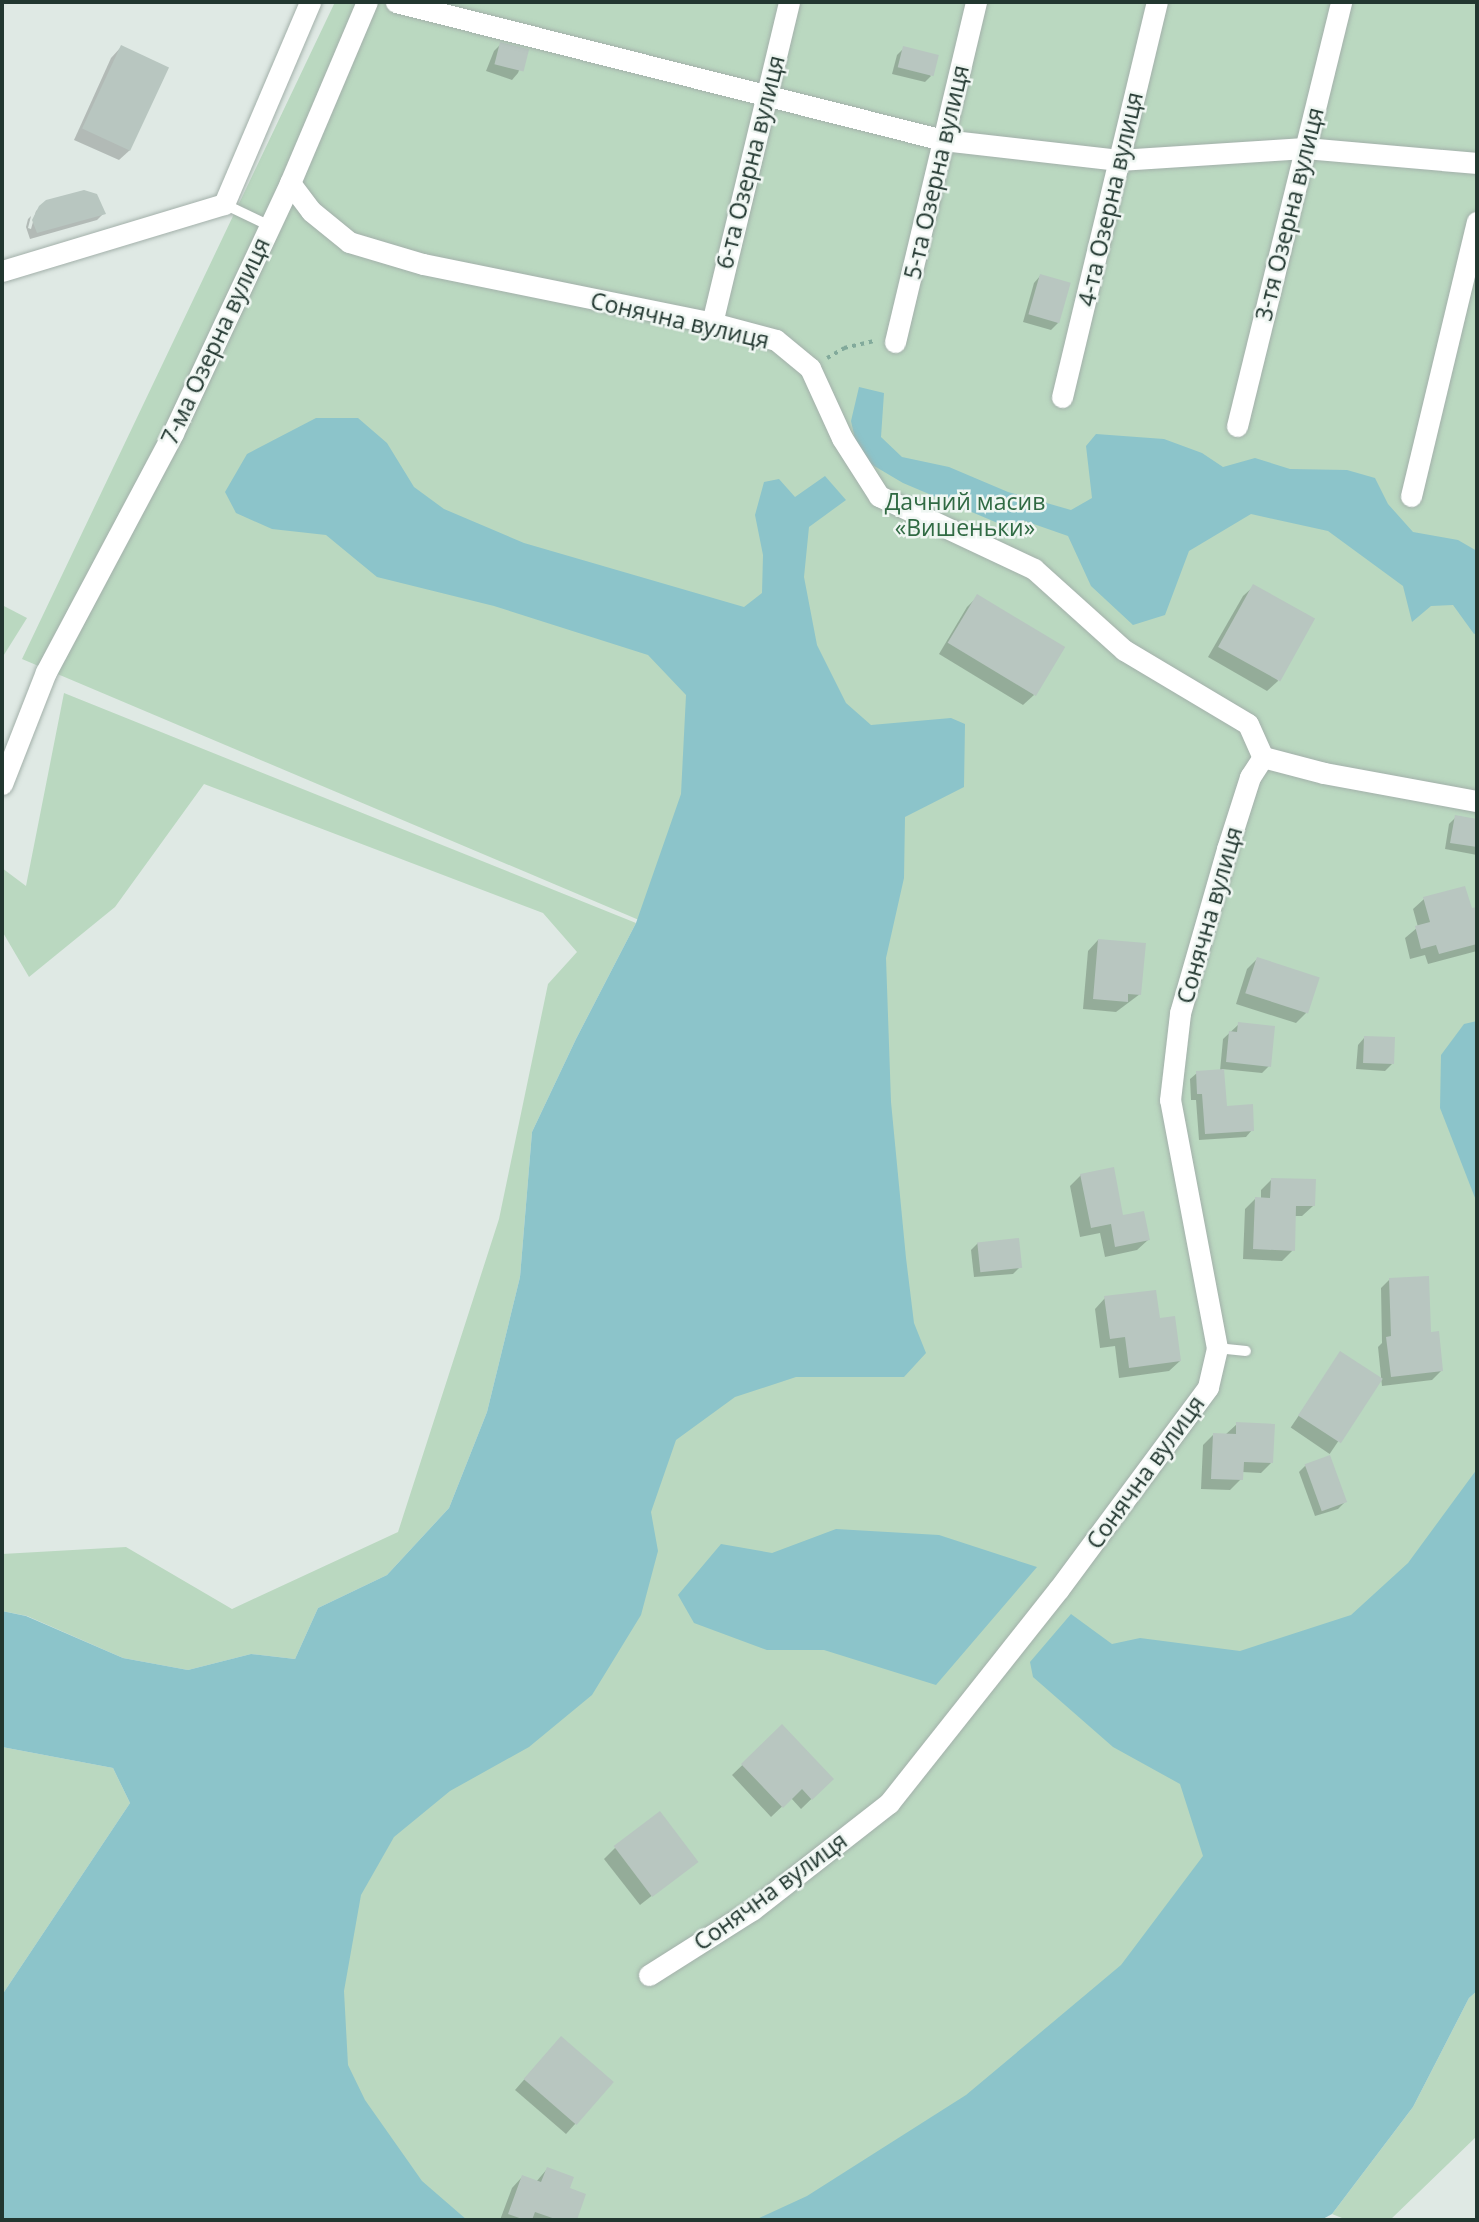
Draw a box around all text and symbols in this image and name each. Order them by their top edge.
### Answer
street label: 6-та Озерна вулиця [710,52,790,272]
street label: 5-та Озерна вулиця [898,62,974,282]
street label: 4-та Озерна вулиця [1072,89,1148,309]
street label: 3-тя Озерна вулиця [1249,104,1329,324]
street label: 7-ма Озерна вулиця [155,233,275,449]
street label: Сонячна вулиця [588,286,772,354]
park label: Дачний масив «Вишеньки» [885,487,1045,541]
street label: Сонячна вулиця [1171,823,1247,1007]
street label: Сонячна вулиця [1080,1390,1210,1554]
street label: Сонячна вулиця [688,1826,852,1956]

